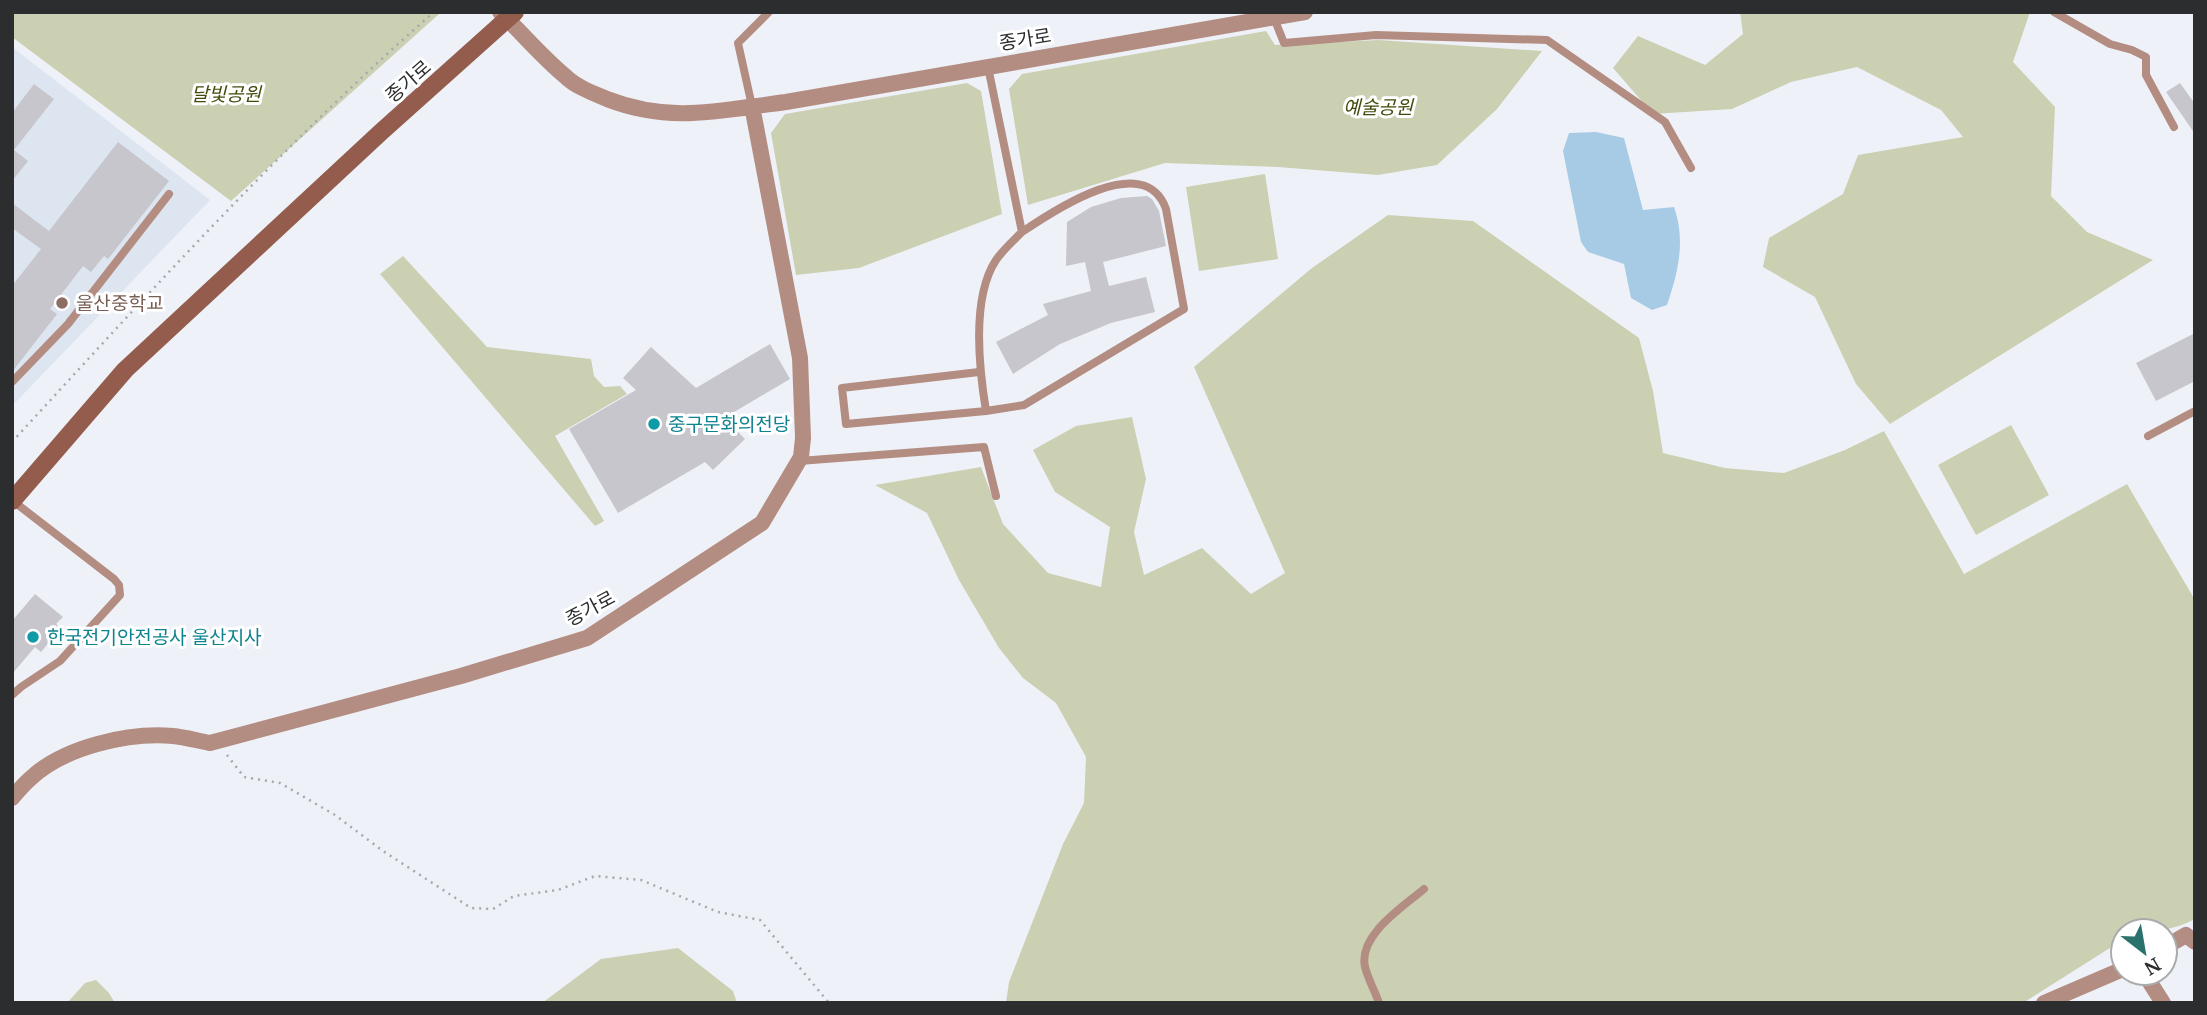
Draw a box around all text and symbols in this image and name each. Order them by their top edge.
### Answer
street label: 종가로 [997,22,1053,56]
street label: 종가로 [380,54,436,108]
park label: 달빛공원 [191,81,262,107]
park label: 예술공원 [1343,94,1414,120]
place label: 울산중학교 [76,290,163,316]
marker: 울산중학교 [54,295,70,311]
place label: 중구문화의전당 [668,411,790,437]
marker: 중구문화의전당 [646,416,662,432]
street label: 종가로 [561,584,619,632]
place label: 한국전기안전공사 울산지사 [47,624,262,650]
marker: 한국전기안전공사 울산지사 [25,629,41,645]
north arrow [2109,917,2179,987]
text: N [2140,952,2166,982]

